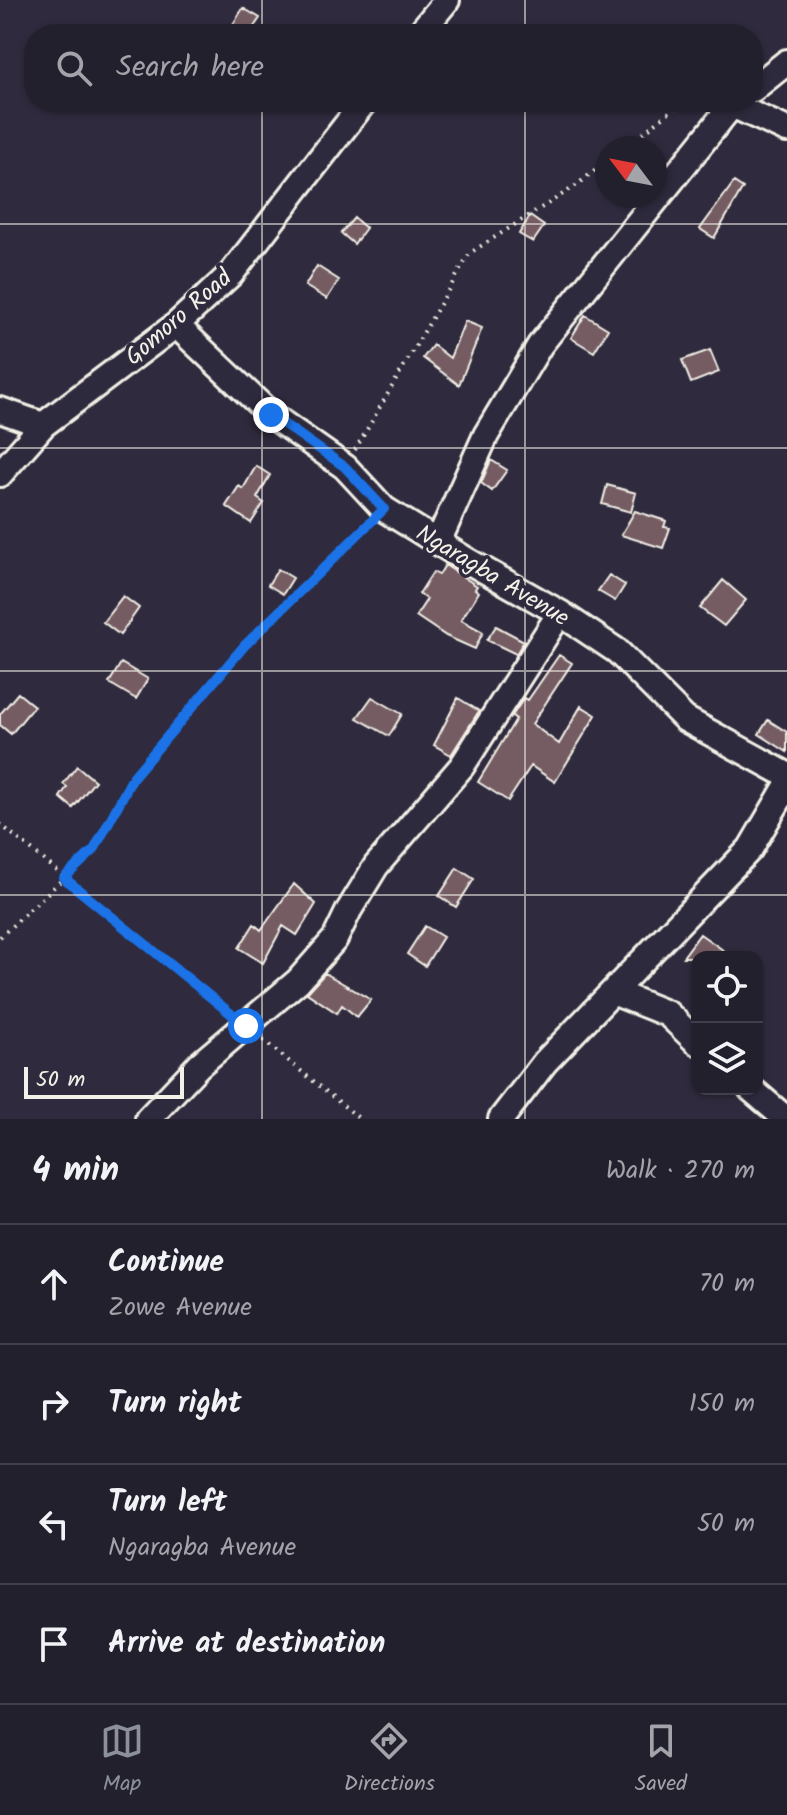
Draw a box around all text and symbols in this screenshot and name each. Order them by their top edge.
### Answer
search box [24,24,763,112]
text: Search here [116,44,264,92]
icon: search [52,46,96,90]
north arrow [595,136,667,208]
street label: Gomoro Road [116,259,242,376]
route end [253,397,289,433]
street label: Ngaragba Avenue [408,515,577,638]
map controls [691,951,763,1095]
button: locate [691,951,763,1023]
route start [228,1008,264,1044]
button: layers [691,1023,763,1095]
scale bar [24,1063,184,1099]
text: 50 m [36,1063,85,1098]
text: 4 min [32,1144,119,1198]
text: Walk · 270 m [606,1150,755,1192]
text: Continue [108,1239,224,1287]
icon: ahead [32,1262,76,1306]
text: 70 m [699,1263,755,1305]
text: Zowe Avenue [108,1287,252,1329]
text: Turn right [108,1380,241,1428]
icon: right [32,1382,76,1426]
text: 150 m [689,1383,755,1425]
text: Turn left [108,1479,227,1527]
icon: left [32,1502,76,1546]
text: 50 m [697,1503,755,1545]
text: Ngaragba Avenue [108,1527,296,1569]
text: Arrive at destination [108,1620,385,1668]
icon: arrive [32,1622,76,1666]
tab: Map [100,1719,144,1802]
tab: Directions [344,1719,435,1802]
tab: Saved [635,1719,687,1802]

